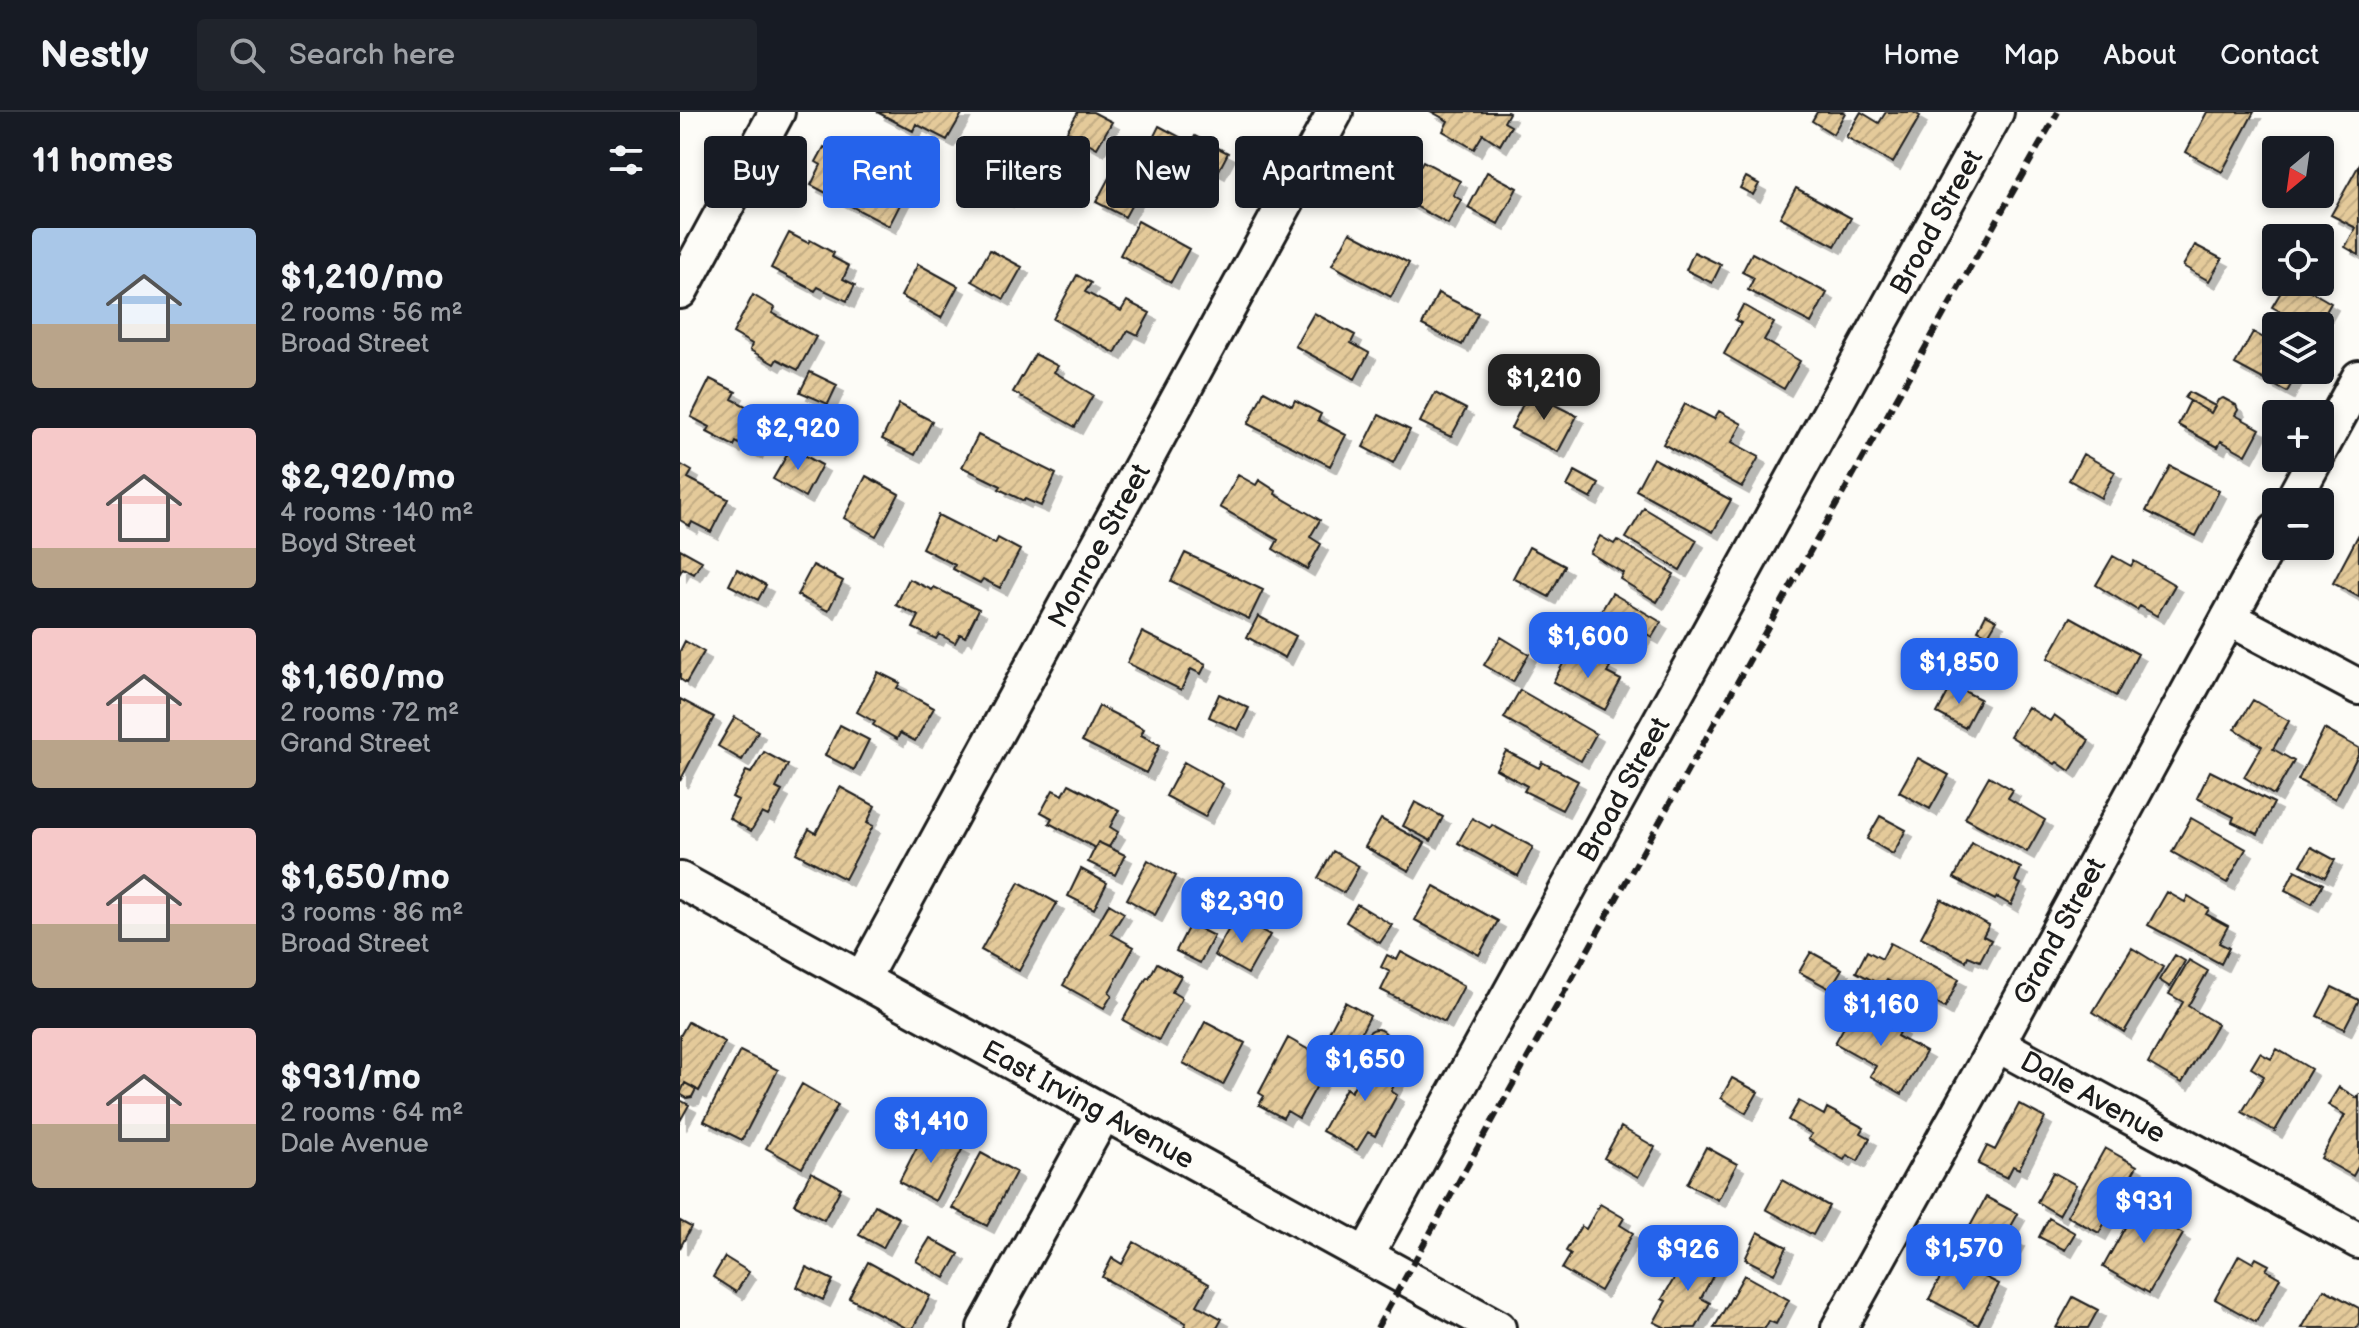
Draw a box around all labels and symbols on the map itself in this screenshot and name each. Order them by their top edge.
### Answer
north arrow [2262,136,2334,208]
street label: Broad Street [1884,144,1990,301]
pin: $1,210 [1479,354,1609,422]
pin: $2,920 [733,404,863,472]
street label: Monroe Street [1042,458,1158,634]
pin: $1,600 [1523,612,1653,680]
pin: $1,850 [1894,638,2024,706]
street label: Broad Street [1571,711,1678,868]
street label: Grand Street [2007,852,2113,1011]
pin: $2,390 [1177,877,1307,945]
pin: $1,160 [1816,980,1946,1048]
street label: East Irving Avenue [976,1034,1200,1176]
pin: $1,650 [1300,1035,1430,1103]
street label: Dale Avenue [2015,1045,2171,1151]
pin: $1,410 [866,1097,996,1165]
pin: $931 [2097,1177,2191,1245]
pin: $1,570 [1899,1224,2029,1292]
pin: $926 [1641,1225,1735,1293]

